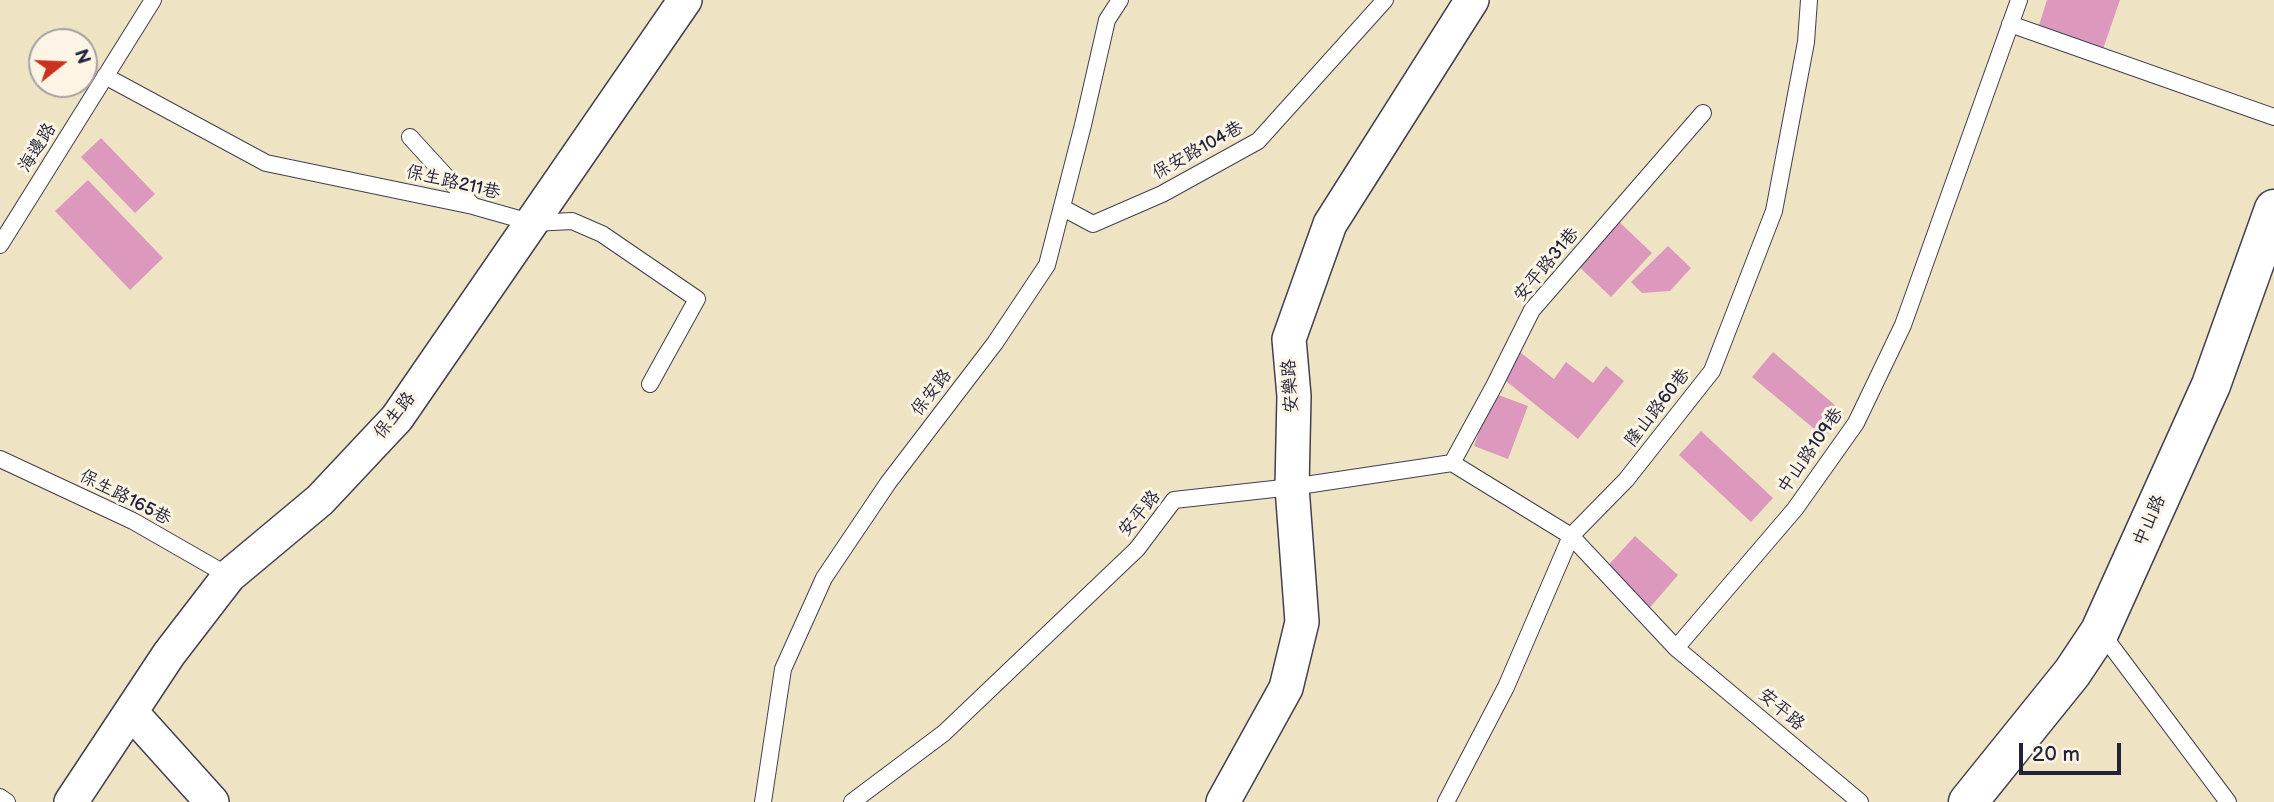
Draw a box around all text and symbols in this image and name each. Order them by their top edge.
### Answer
north arrow [28,28,98,98]
text: N [68,47,95,67]
street label: 保安路104巷 [1149,117,1247,185]
street label: 海邊路 [15,119,61,177]
street label: 保生路211巷 [404,162,502,204]
street label: 安平路31巷 [1510,224,1584,306]
street label: 安樂路 [1279,358,1303,414]
street label: 隆山路60巷 [1621,364,1695,452]
street label: 保安路 [907,365,957,421]
street label: 保生路 [370,388,420,444]
street label: 中山路109巷 [1773,404,1849,498]
street label: 保生路165巷 [75,466,175,530]
street label: 安平路 [1114,486,1166,542]
street label: 中山路 [2129,492,2171,550]
street label: 安平路 [1753,684,1809,736]
scale bar [2022,728,2124,772]
text: 20 m [2032,742,2080,767]

